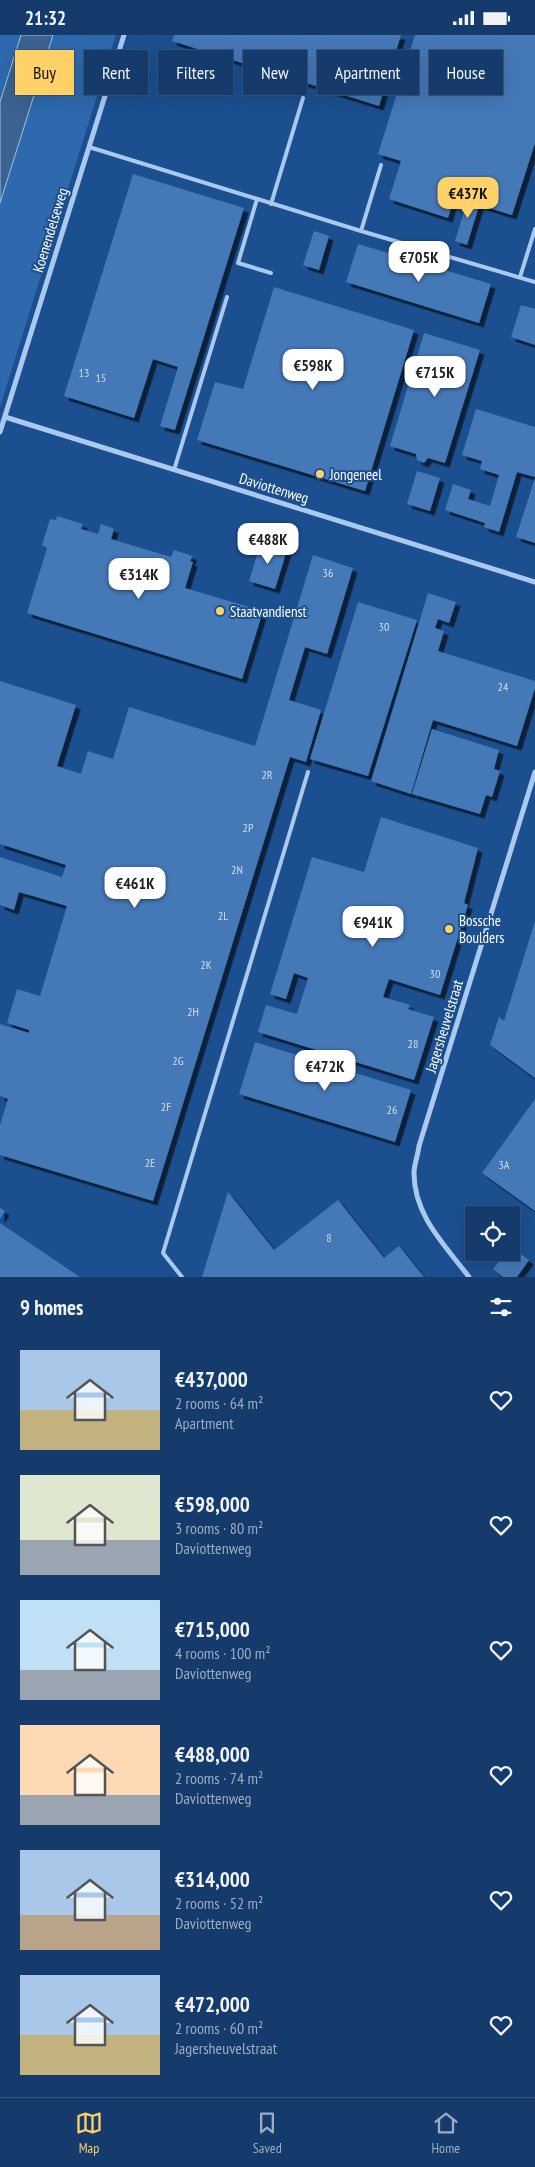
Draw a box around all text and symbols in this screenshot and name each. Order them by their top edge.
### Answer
text: 21:32 [25,6,66,30]
chip: Buy [15,50,74,95]
chip: Rent [84,50,148,95]
chip: Filters [158,50,233,95]
chip: New [243,50,307,95]
chip: Apartment [317,50,419,95]
chip: House [429,50,503,95]
pin: €437K [433,177,503,219]
text: €437K [449,183,487,203]
street label: Koenendelseweg [28,185,72,275]
pin: €705K [384,241,454,283]
text: €705K [400,247,438,267]
pin: €598K [278,349,348,391]
text: €598K [294,355,332,375]
pin: €715K [400,355,470,398]
text: €715K [416,362,454,382]
house number: 13 [79,365,89,380]
house number: 15 [96,370,106,385]
place label: Jongeneel [329,465,382,484]
street label: Daviottenweg [237,468,311,508]
marker: Jongeneel [314,468,326,480]
pin: €488K [233,523,303,565]
text: €488K [249,529,287,549]
pin: €314K [104,557,174,600]
text: €314K [120,564,158,584]
house number: 36 [323,565,333,580]
place label: Staatvandienst [230,602,307,621]
marker: Staatvandienst [214,605,226,617]
house number: 30 [379,619,389,634]
house number: 24 [498,679,509,694]
house number: 2R [261,767,273,782]
house number: 2P [243,820,254,835]
house number: 2N [231,862,243,877]
pin: €461K [100,867,170,909]
text: €461K [116,873,154,893]
pin: €941K [338,905,408,948]
house number: 2L [218,908,228,923]
place label: Bossche Boulders [459,911,504,947]
text: €941K [354,912,392,932]
marker: Bossche Boulders [443,923,455,935]
house number: 2K [200,957,212,972]
house number: 30 [430,966,440,981]
street label: Jagersheuvelstraat [421,977,467,1076]
house number: 2H [187,1004,199,1019]
house number: 28 [408,1036,418,1051]
pin: €472K [290,1049,360,1092]
house number: 2G [172,1053,184,1068]
text: €472K [306,1056,344,1076]
house number: 2F [161,1099,171,1114]
house number: 26 [387,1102,397,1117]
house number: 2E [145,1155,155,1170]
house number: 3A [498,1157,510,1172]
map controls [465,1206,520,1261]
button: locate [465,1206,520,1261]
house number: 8 [326,1230,332,1245]
icon: filters [487,1293,515,1321]
text: 9 homes [20,1294,83,1321]
text: €437,000 [175,1366,248,1393]
icon: home [60,1370,120,1430]
icon: heart [487,1386,515,1414]
text: 2 rooms · 64 m² [175,1393,263,1413]
text: Apartment [175,1413,234,1433]
text: €598,000 [175,1491,250,1518]
icon: home [60,1495,120,1555]
icon: heart [487,1511,515,1539]
text: 3 rooms · 80 m² [175,1518,263,1538]
text: Daviottenweg [175,1538,251,1558]
text: €715,000 [175,1616,250,1643]
icon: home [60,1620,120,1680]
icon: heart [487,1636,515,1664]
text: 4 rooms · 100 m² [175,1643,271,1663]
text: Daviottenweg [175,1663,251,1683]
text: €488,000 [175,1741,250,1768]
icon: home [60,1745,120,1805]
icon: heart [487,1761,515,1789]
text: 2 rooms · 74 m² [175,1768,263,1788]
text: Daviottenweg [175,1788,251,1808]
text: €314,000 [175,1866,250,1893]
icon: home [60,1870,120,1930]
icon: heart [487,1886,515,1914]
text: 2 rooms · 52 m² [175,1893,263,1913]
text: Daviottenweg [175,1913,251,1933]
text: €472,000 [175,1991,250,2018]
icon: home [60,1995,120,2055]
icon: heart [487,2011,515,2039]
text: 2 rooms · 60 m² [175,2018,263,2038]
text: Jagersheuvelstraat [175,2038,277,2058]
tab: Map [75,2109,103,2157]
tab: Saved [253,2109,282,2157]
tab: Home [432,2109,460,2157]

